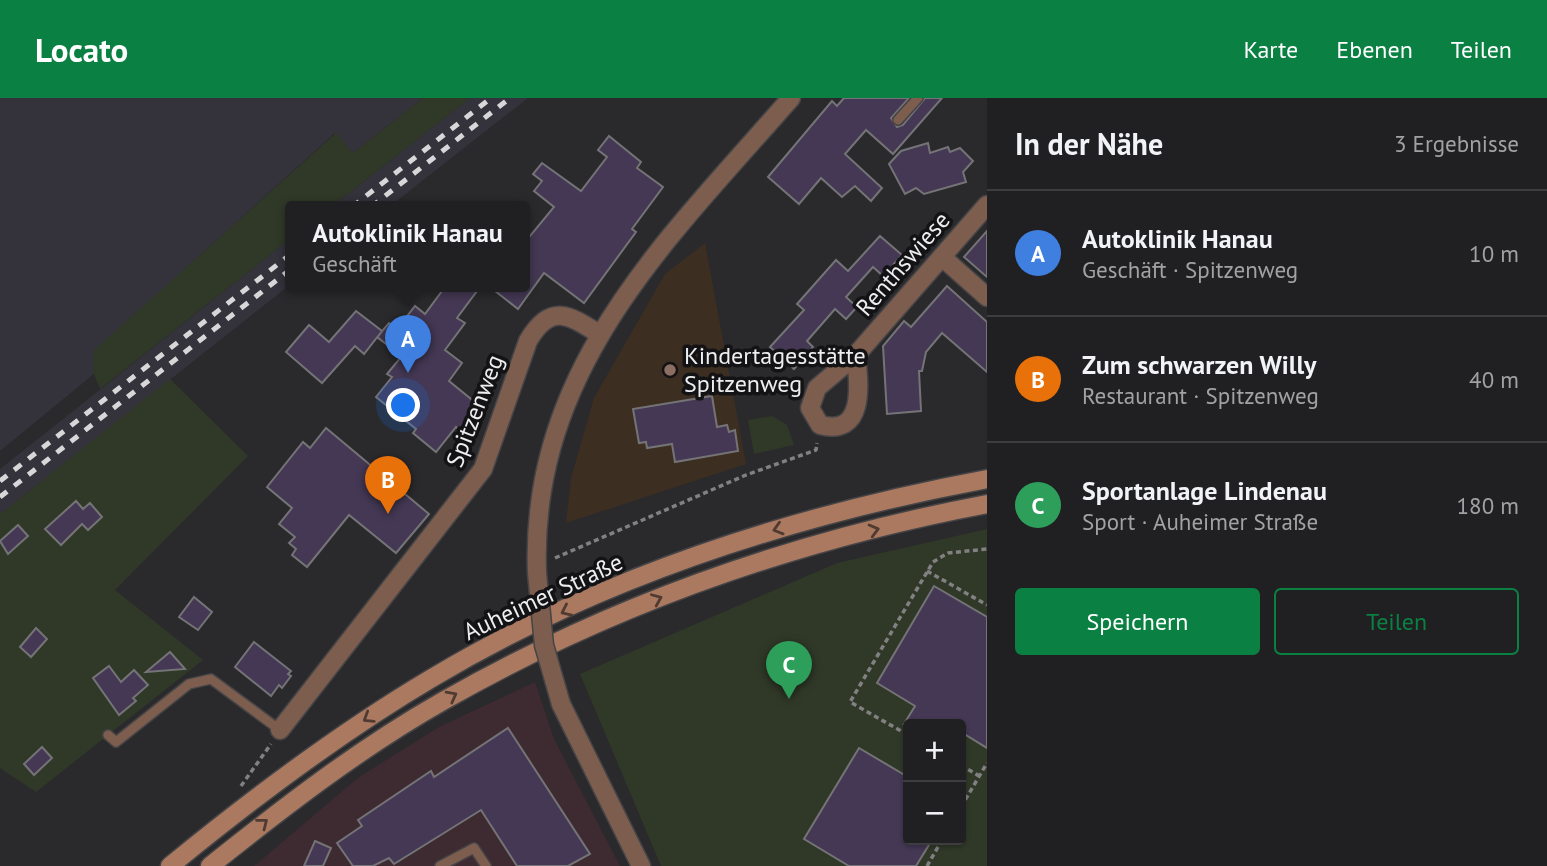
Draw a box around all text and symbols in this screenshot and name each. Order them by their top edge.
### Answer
text: Locato [35,28,128,71]
text: Karte [1244,34,1298,65]
text: Ebenen [1336,34,1413,65]
text: Teilen [1451,34,1512,65]
text: In der Nähe [1015,124,1163,163]
text: 3 Ergebnisse [1394,129,1519,158]
popup [285,201,530,292]
street label: Renthswiese [849,205,956,322]
text: Autoklinik Hanau [312,216,503,249]
text: Autoklinik Hanau [1082,222,1273,255]
text: A [1031,239,1045,268]
text: 10 m [1469,239,1519,268]
text: Geschäft [312,249,397,278]
text: Geschäft · Spitzenweg [1082,255,1298,284]
pin: A [385,315,431,373]
place label: Kindertagesstätte Spitzenweg [684,340,866,399]
text: Zum schwarzen Willy [1082,348,1317,381]
street label: Spitzenweg [439,350,510,472]
marker: Kindertagesstätte Spitzenweg [662,362,678,378]
text: B [1031,365,1045,394]
text: 40 m [1469,365,1519,394]
text: Restaurant · Spitzenweg [1082,381,1319,410]
your location [386,388,420,422]
pin: B [365,456,411,514]
text: Sportanlage Lindenau [1082,474,1327,507]
text: C [1032,491,1044,520]
text: 180 m [1457,491,1519,520]
text: Sport · Auheimer Straße [1082,507,1318,536]
one-way arrow [772,521,784,536]
one-way arrow [868,523,880,538]
street label: Auheimer Straße [458,546,627,647]
button: Speichern [1015,588,1260,655]
button: Teilen [1274,588,1519,655]
one-way arrow [651,593,663,607]
one-way arrow [561,602,573,616]
pin: C [766,641,812,699]
one-way arrow [445,691,457,704]
one-way arrow [363,709,376,722]
map controls [903,719,966,845]
button: + [903,719,966,782]
button: − [903,782,966,845]
one-way arrow [256,819,268,832]

